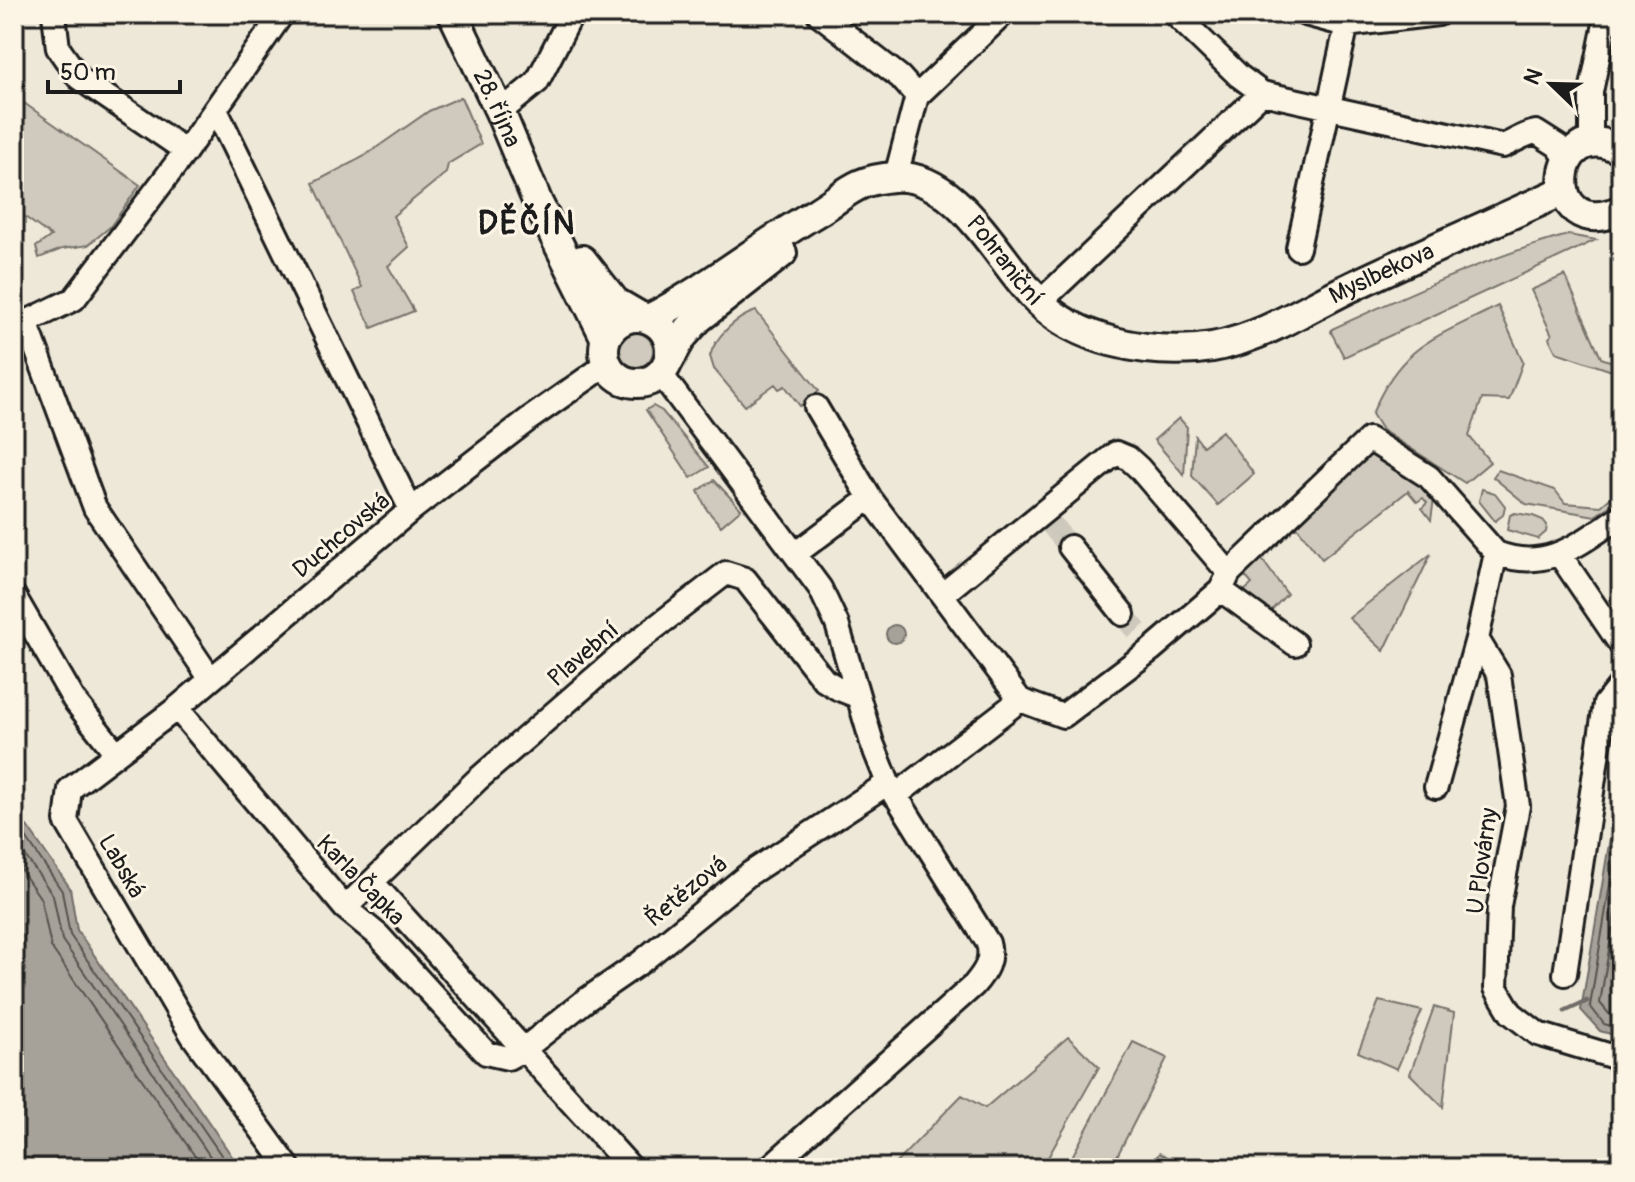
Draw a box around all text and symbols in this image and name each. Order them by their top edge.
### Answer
scale bar [48,44,180,94]
north arrow [1511,44,1591,124]
text: 50 m [60,58,116,87]
text: N [1518,64,1549,89]
street label: 28. října [467,65,527,151]
district label: DĚČÍN [478,202,576,244]
street label: Pohraniční [960,209,1049,312]
street label: Myslbekova [1324,237,1439,310]
street label: Duchcovská [287,486,396,584]
street label: Plavební [542,616,625,693]
street label: U Plovárny [1461,806,1504,916]
street label: Labská [92,829,151,903]
street label: Karla Čapka [310,829,411,932]
street label: Řetězová [640,850,733,933]

